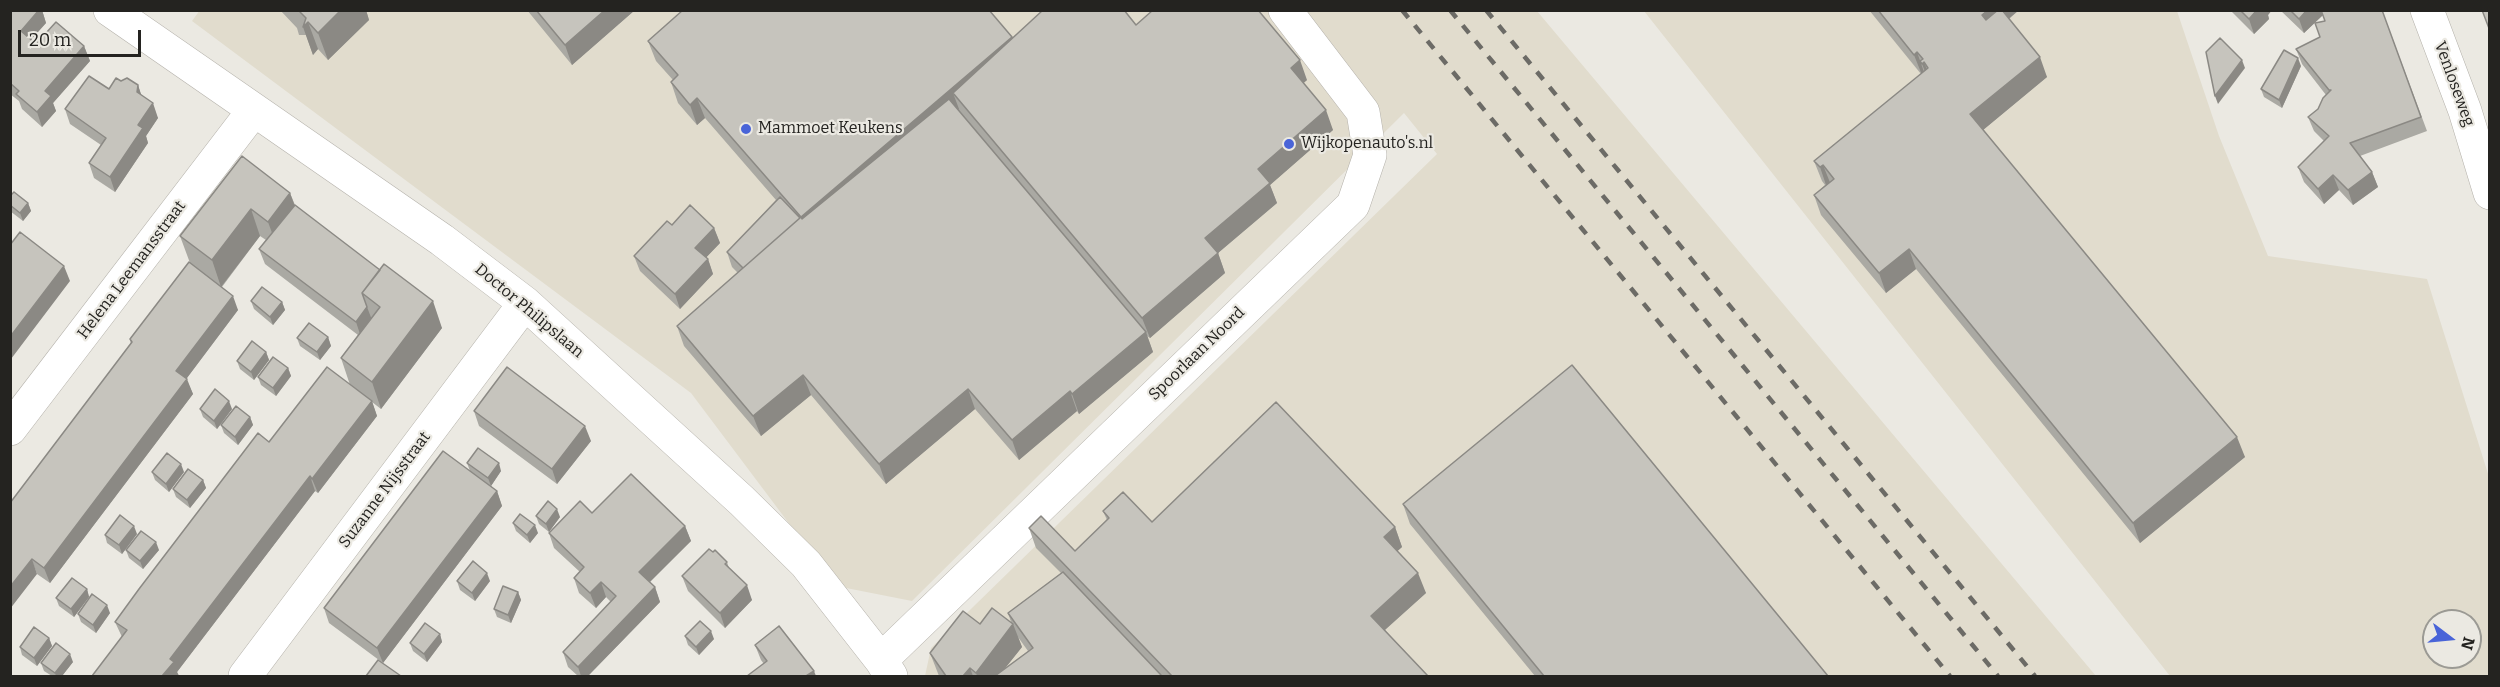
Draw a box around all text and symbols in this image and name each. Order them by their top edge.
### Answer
scale bar [21,18,144,56]
text: 20 m [29,29,71,51]
street label: Venloseweg [2430,39,2478,129]
place label: Mammoet Keukens [758,119,903,139]
marker: Mammoet Keukens [739,122,753,136]
place label: Wijkopenauto's.nl [1301,134,1433,154]
marker: Wijkopenauto's.nl [1282,137,1296,151]
street label: Helena Leemansstraat [74,197,190,343]
street label: Doctor Philipslaan [471,260,587,362]
street label: Spoorlaan Noord [1145,303,1249,405]
street label: Suzanne Nijsstraat [335,428,435,552]
north arrow [2422,609,2482,669]
text: N [2457,635,2479,652]

